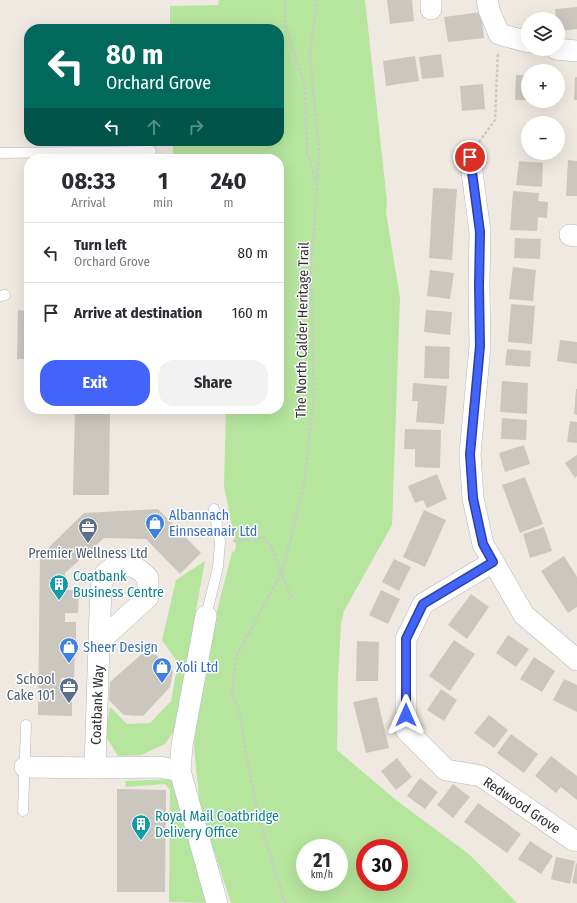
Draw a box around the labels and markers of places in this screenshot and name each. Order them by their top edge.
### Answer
pin [453,140,487,174]
place label: Albannach Einnseanair Ltd [169,507,257,540]
shop icon: Albannach Einnseanair Ltd [144,512,166,540]
office icon: Premier Wellness Ltd [77,516,99,544]
place label: Premier Wellness Ltd [28,545,148,562]
place label: Coatbank Business Centre [73,568,164,601]
building icon: Coatbank Business Centre [48,573,70,601]
shop icon: Sheer Design [58,636,80,664]
place label: Sheer Design [83,639,158,656]
shop icon: Xoli Ltd [151,656,173,684]
place label: Xoli Ltd [176,659,218,676]
place label: School Cake 101 [7,671,55,704]
office icon: School Cake 101 [58,676,80,704]
place label: Royal Mail Coatbridge Delivery Office [155,808,279,841]
building icon: Royal Mail Coatbridge Delivery Office [130,813,152,841]

